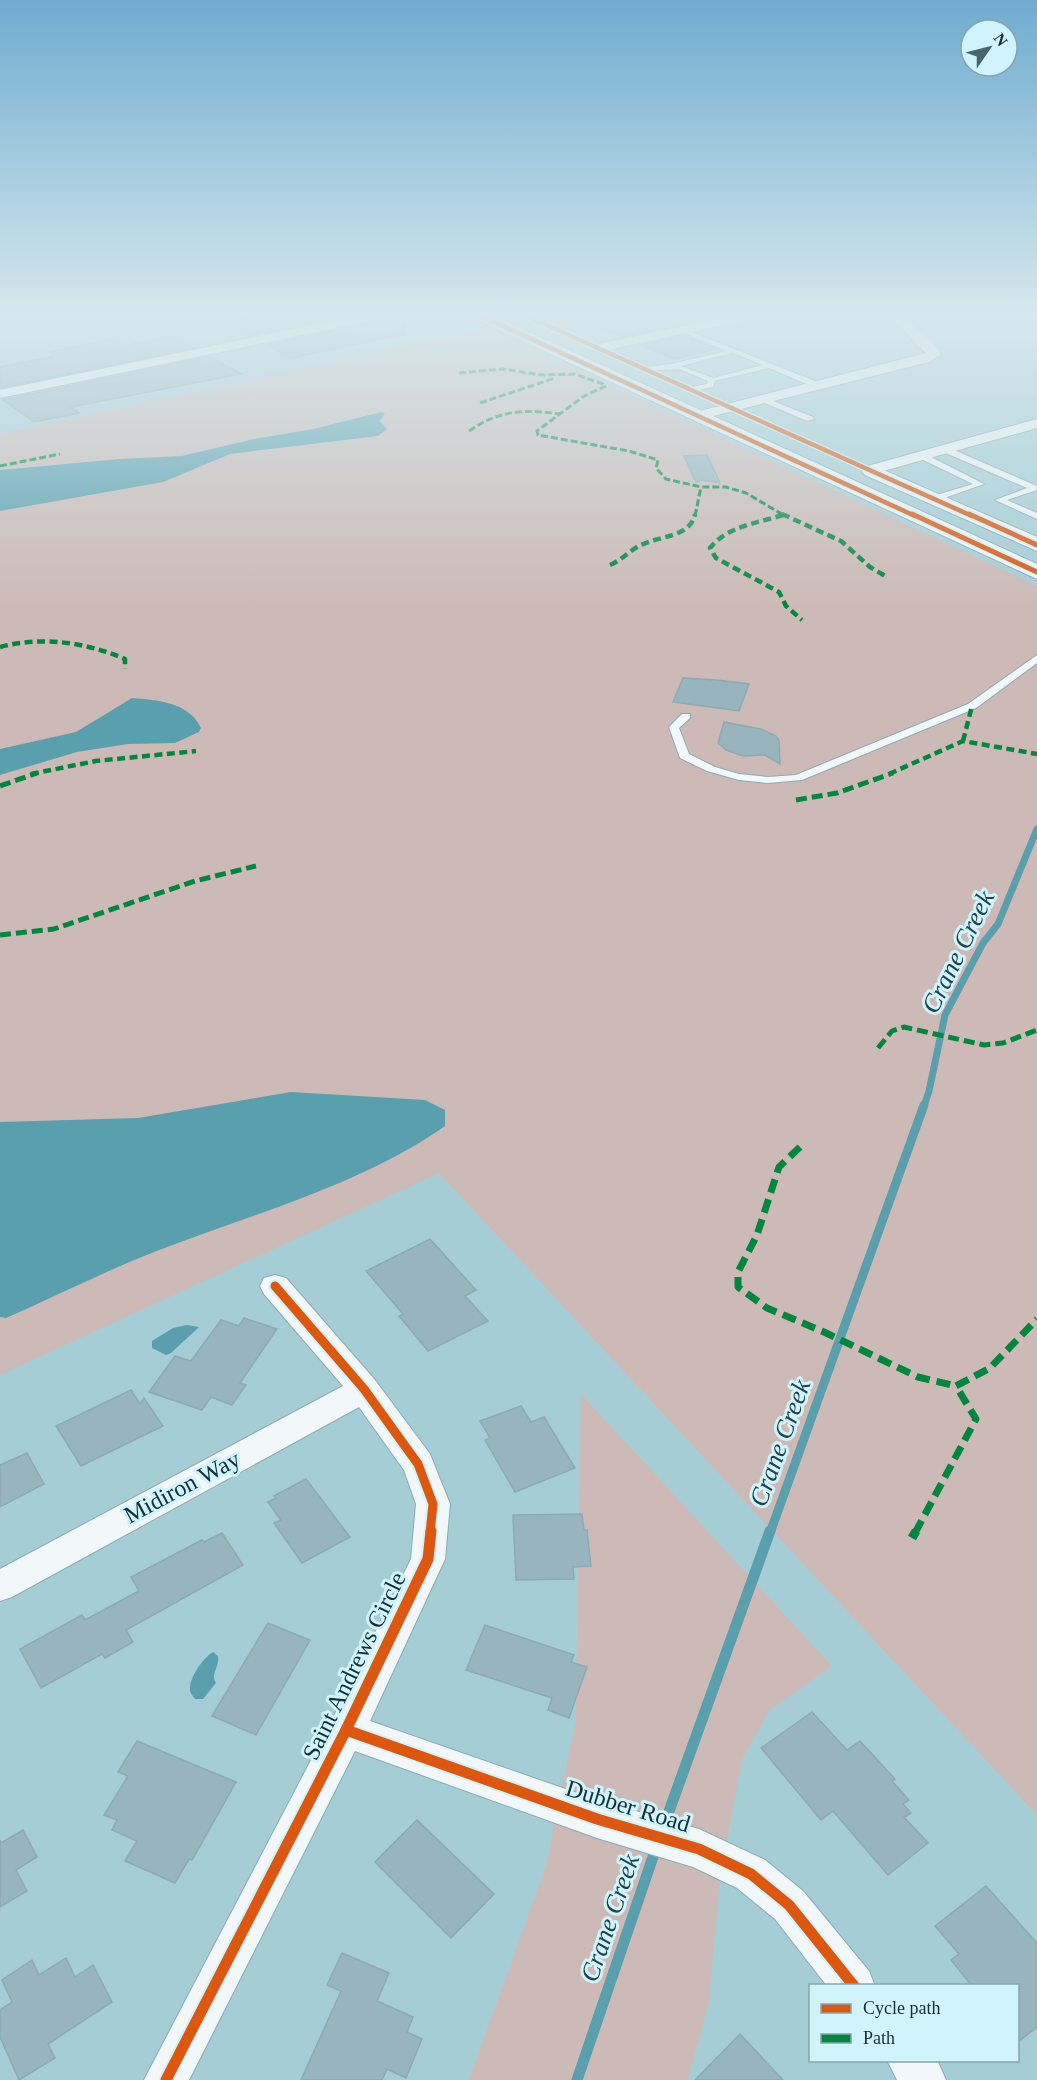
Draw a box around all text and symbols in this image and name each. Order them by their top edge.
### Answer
north arrow [959,18,1019,78]
text: N [991,30,1011,50]
water label: Crane Creek [916,886,1000,1018]
water label: Crane Creek [744,1375,816,1510]
street label: Midiron Way [120,1446,244,1528]
street label: Saint Andrews Circle [297,1568,411,1764]
street label: Dubber Road [563,1775,693,1837]
water label: Crane Creek [575,1850,645,1985]
legend [809,1984,1019,2062]
text: Cycle path [863,1998,940,2018]
text: Path [863,2028,895,2048]

